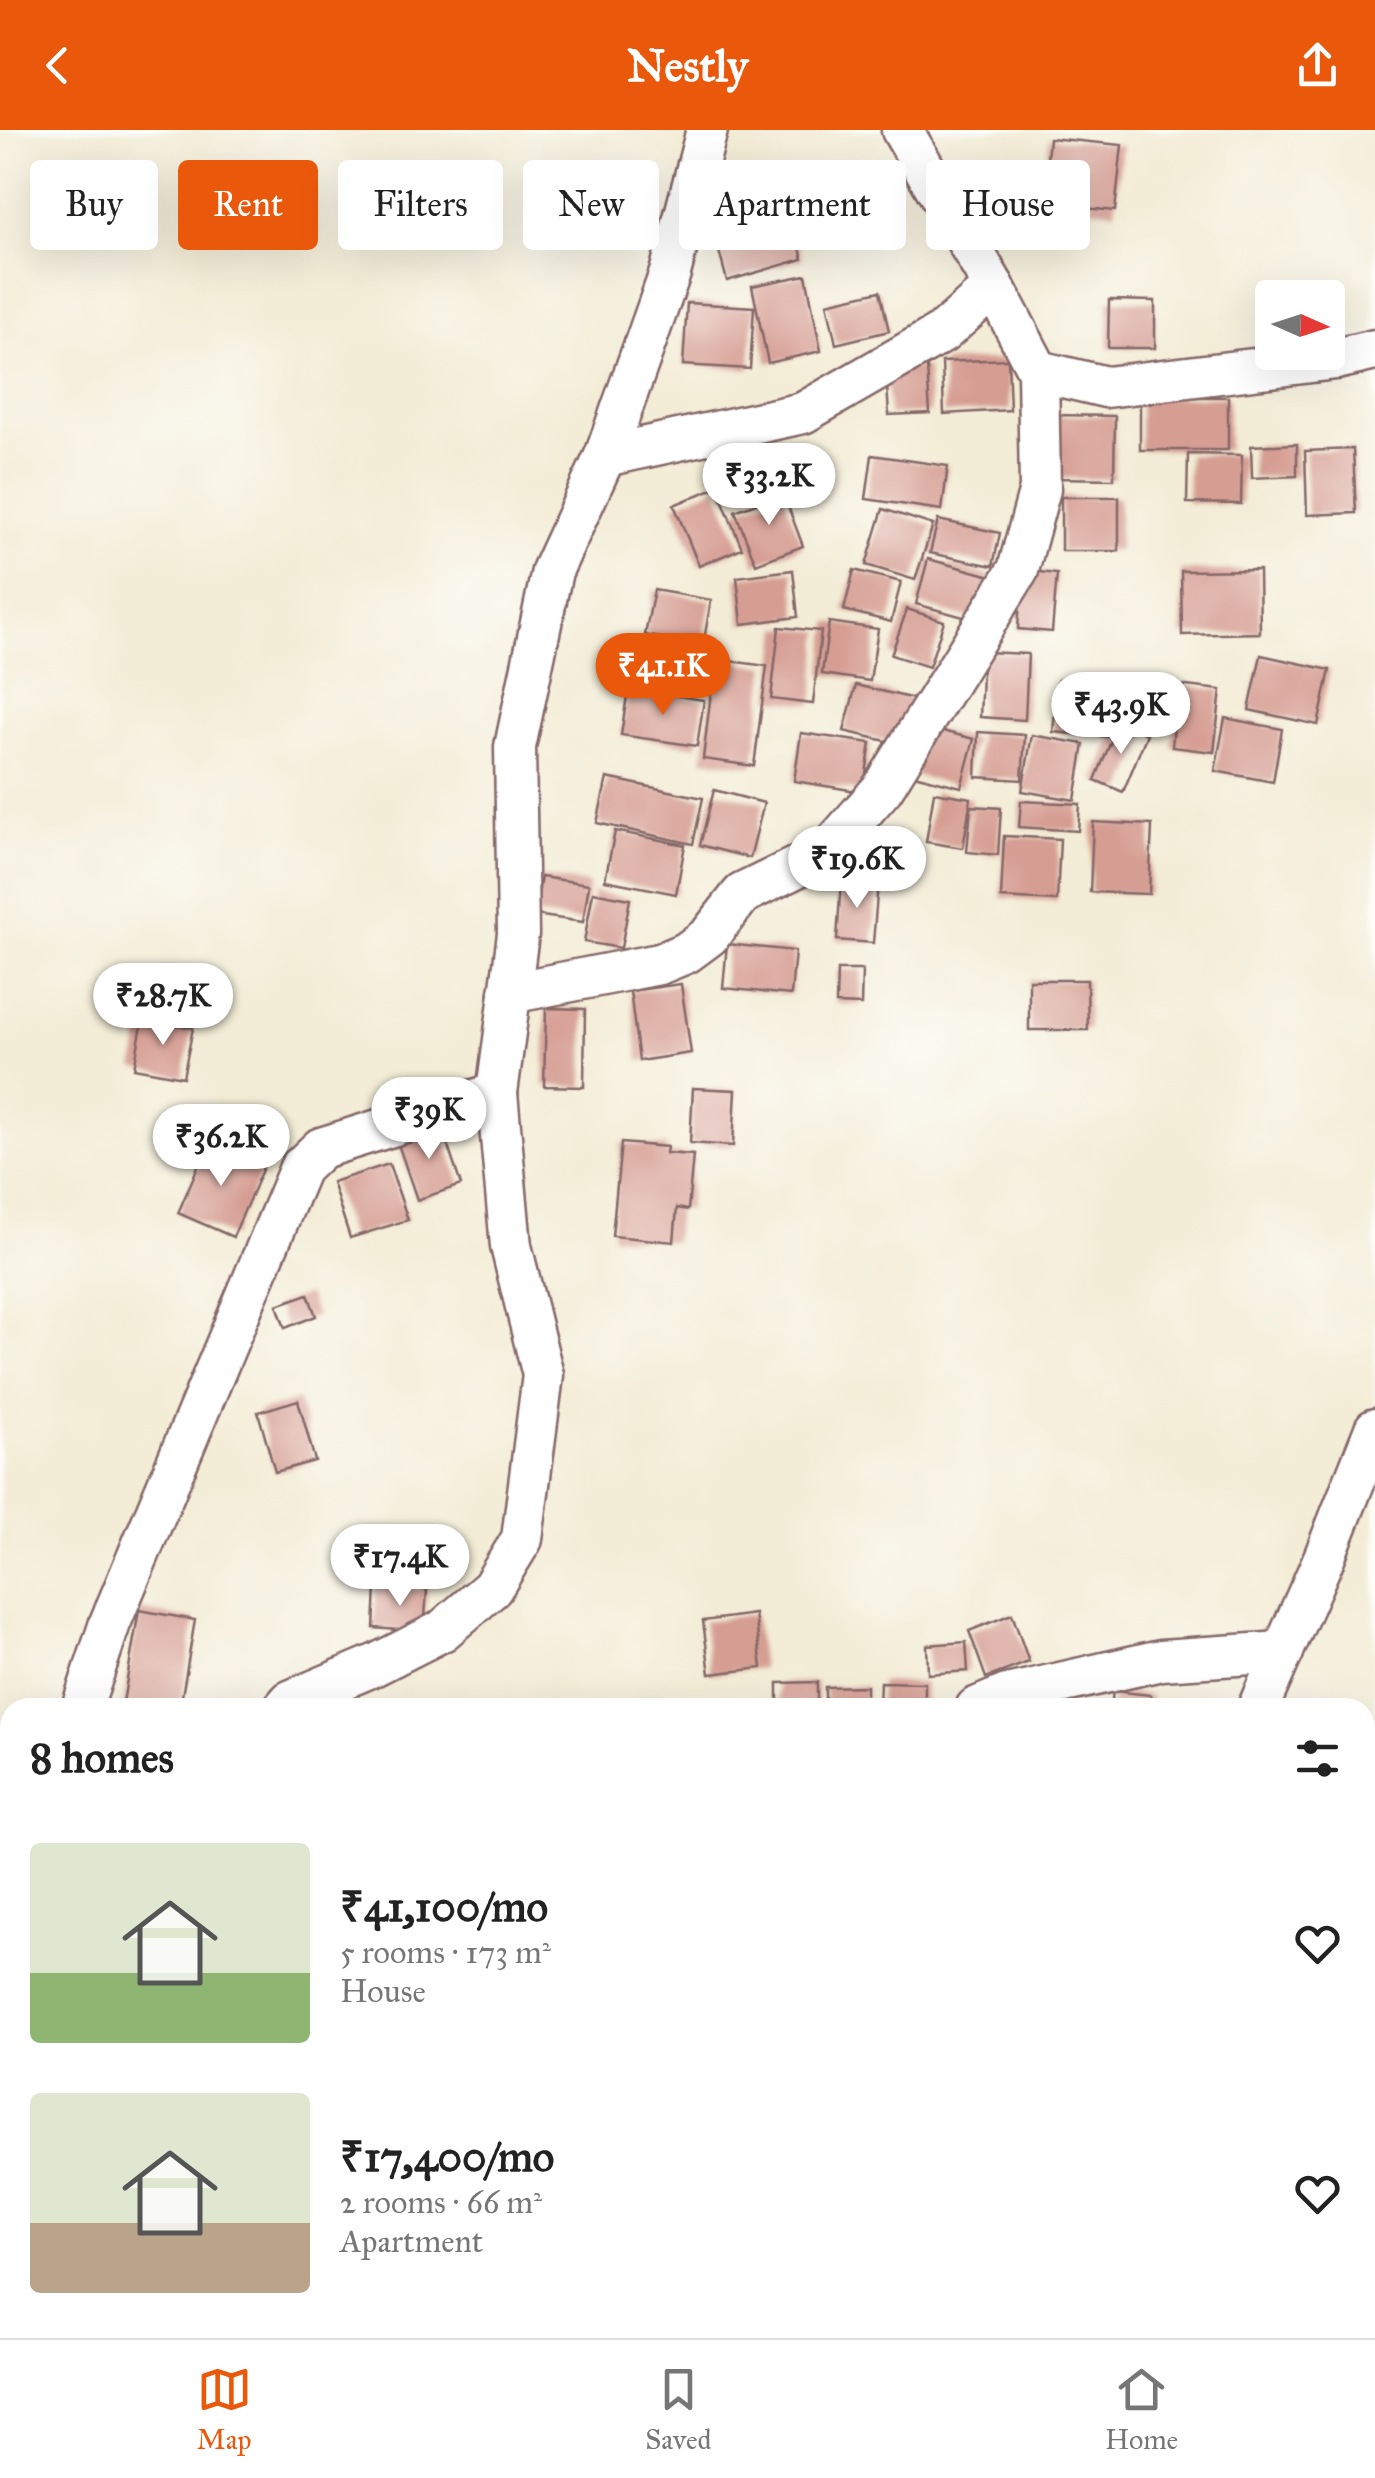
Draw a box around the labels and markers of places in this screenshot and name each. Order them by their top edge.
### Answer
pin: ₹33.2K [688,443,850,528]
pin: ₹41.1K [582,633,744,718]
pin: ₹43.9K [1040,672,1202,757]
pin: ₹19.6K [776,826,938,911]
pin: ₹28.7K [82,963,244,1048]
pin: ₹39K [370,1077,488,1162]
pin: ₹36.2K [140,1104,302,1189]
pin: ₹17.4K [319,1524,481,1609]

